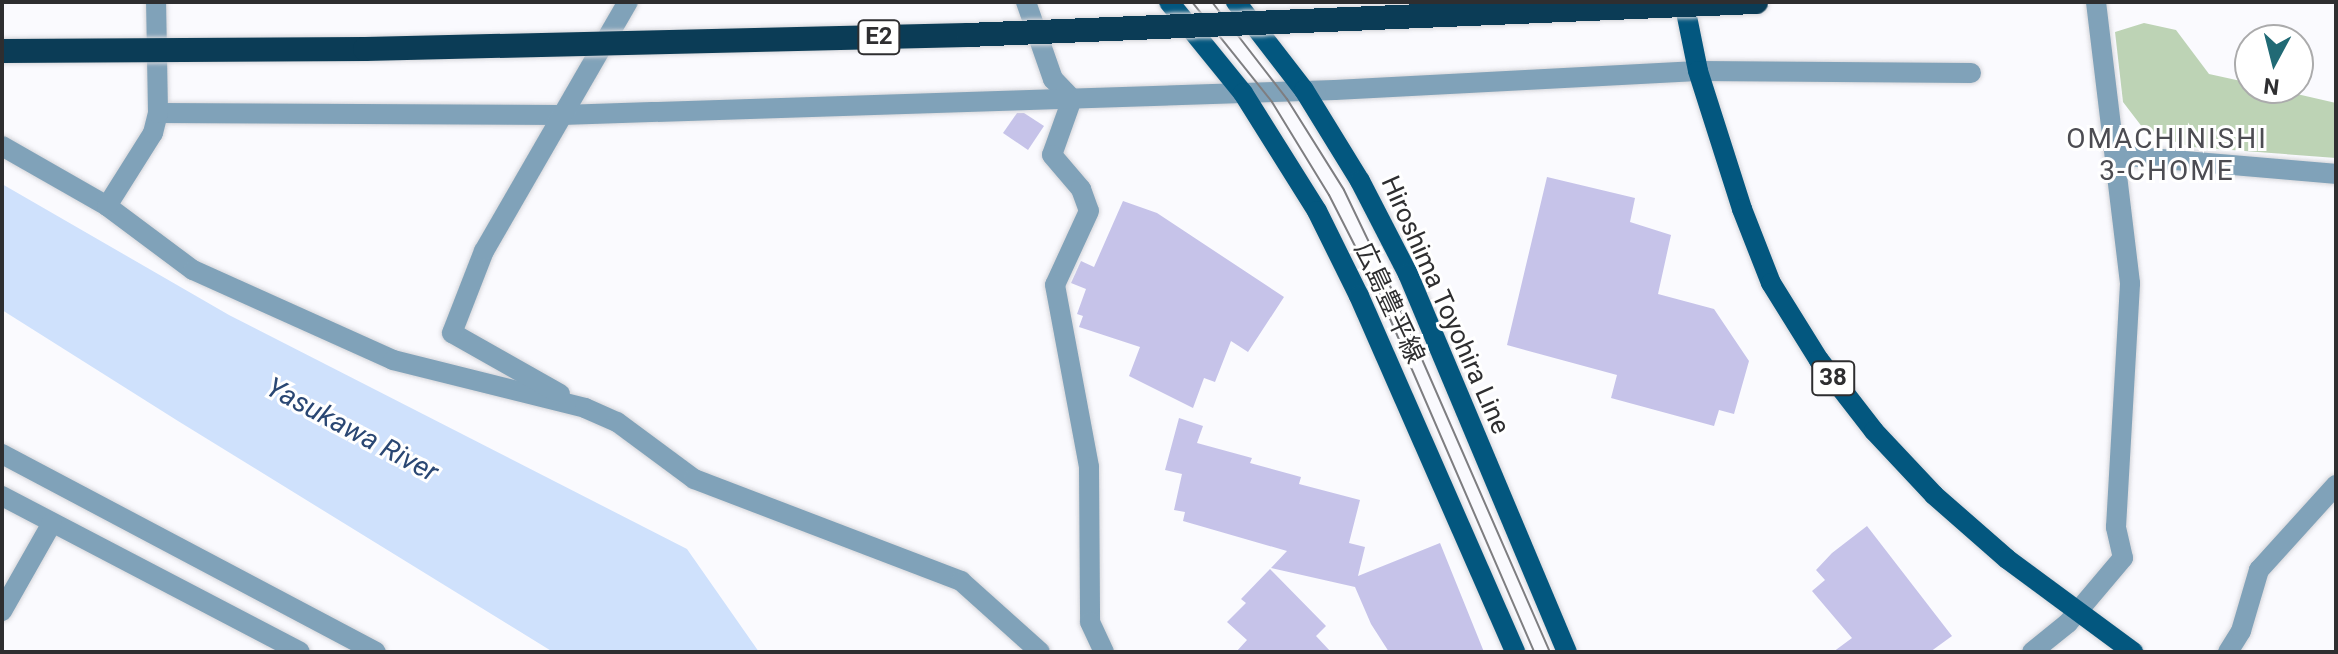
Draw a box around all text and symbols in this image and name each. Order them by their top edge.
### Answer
road number: E2 [857,17,901,57]
north arrow [2234,24,2314,104]
text: N [2262,73,2280,100]
district label: OMACHINISHI 3-CHOME [2066,122,2268,188]
street label: Hiroshima Toyohira Line [1374,171,1516,439]
street label: 広島豊平線 [1347,237,1431,369]
road number: 38 [1811,358,1855,398]
water label: Yasukawa River [260,371,444,489]

